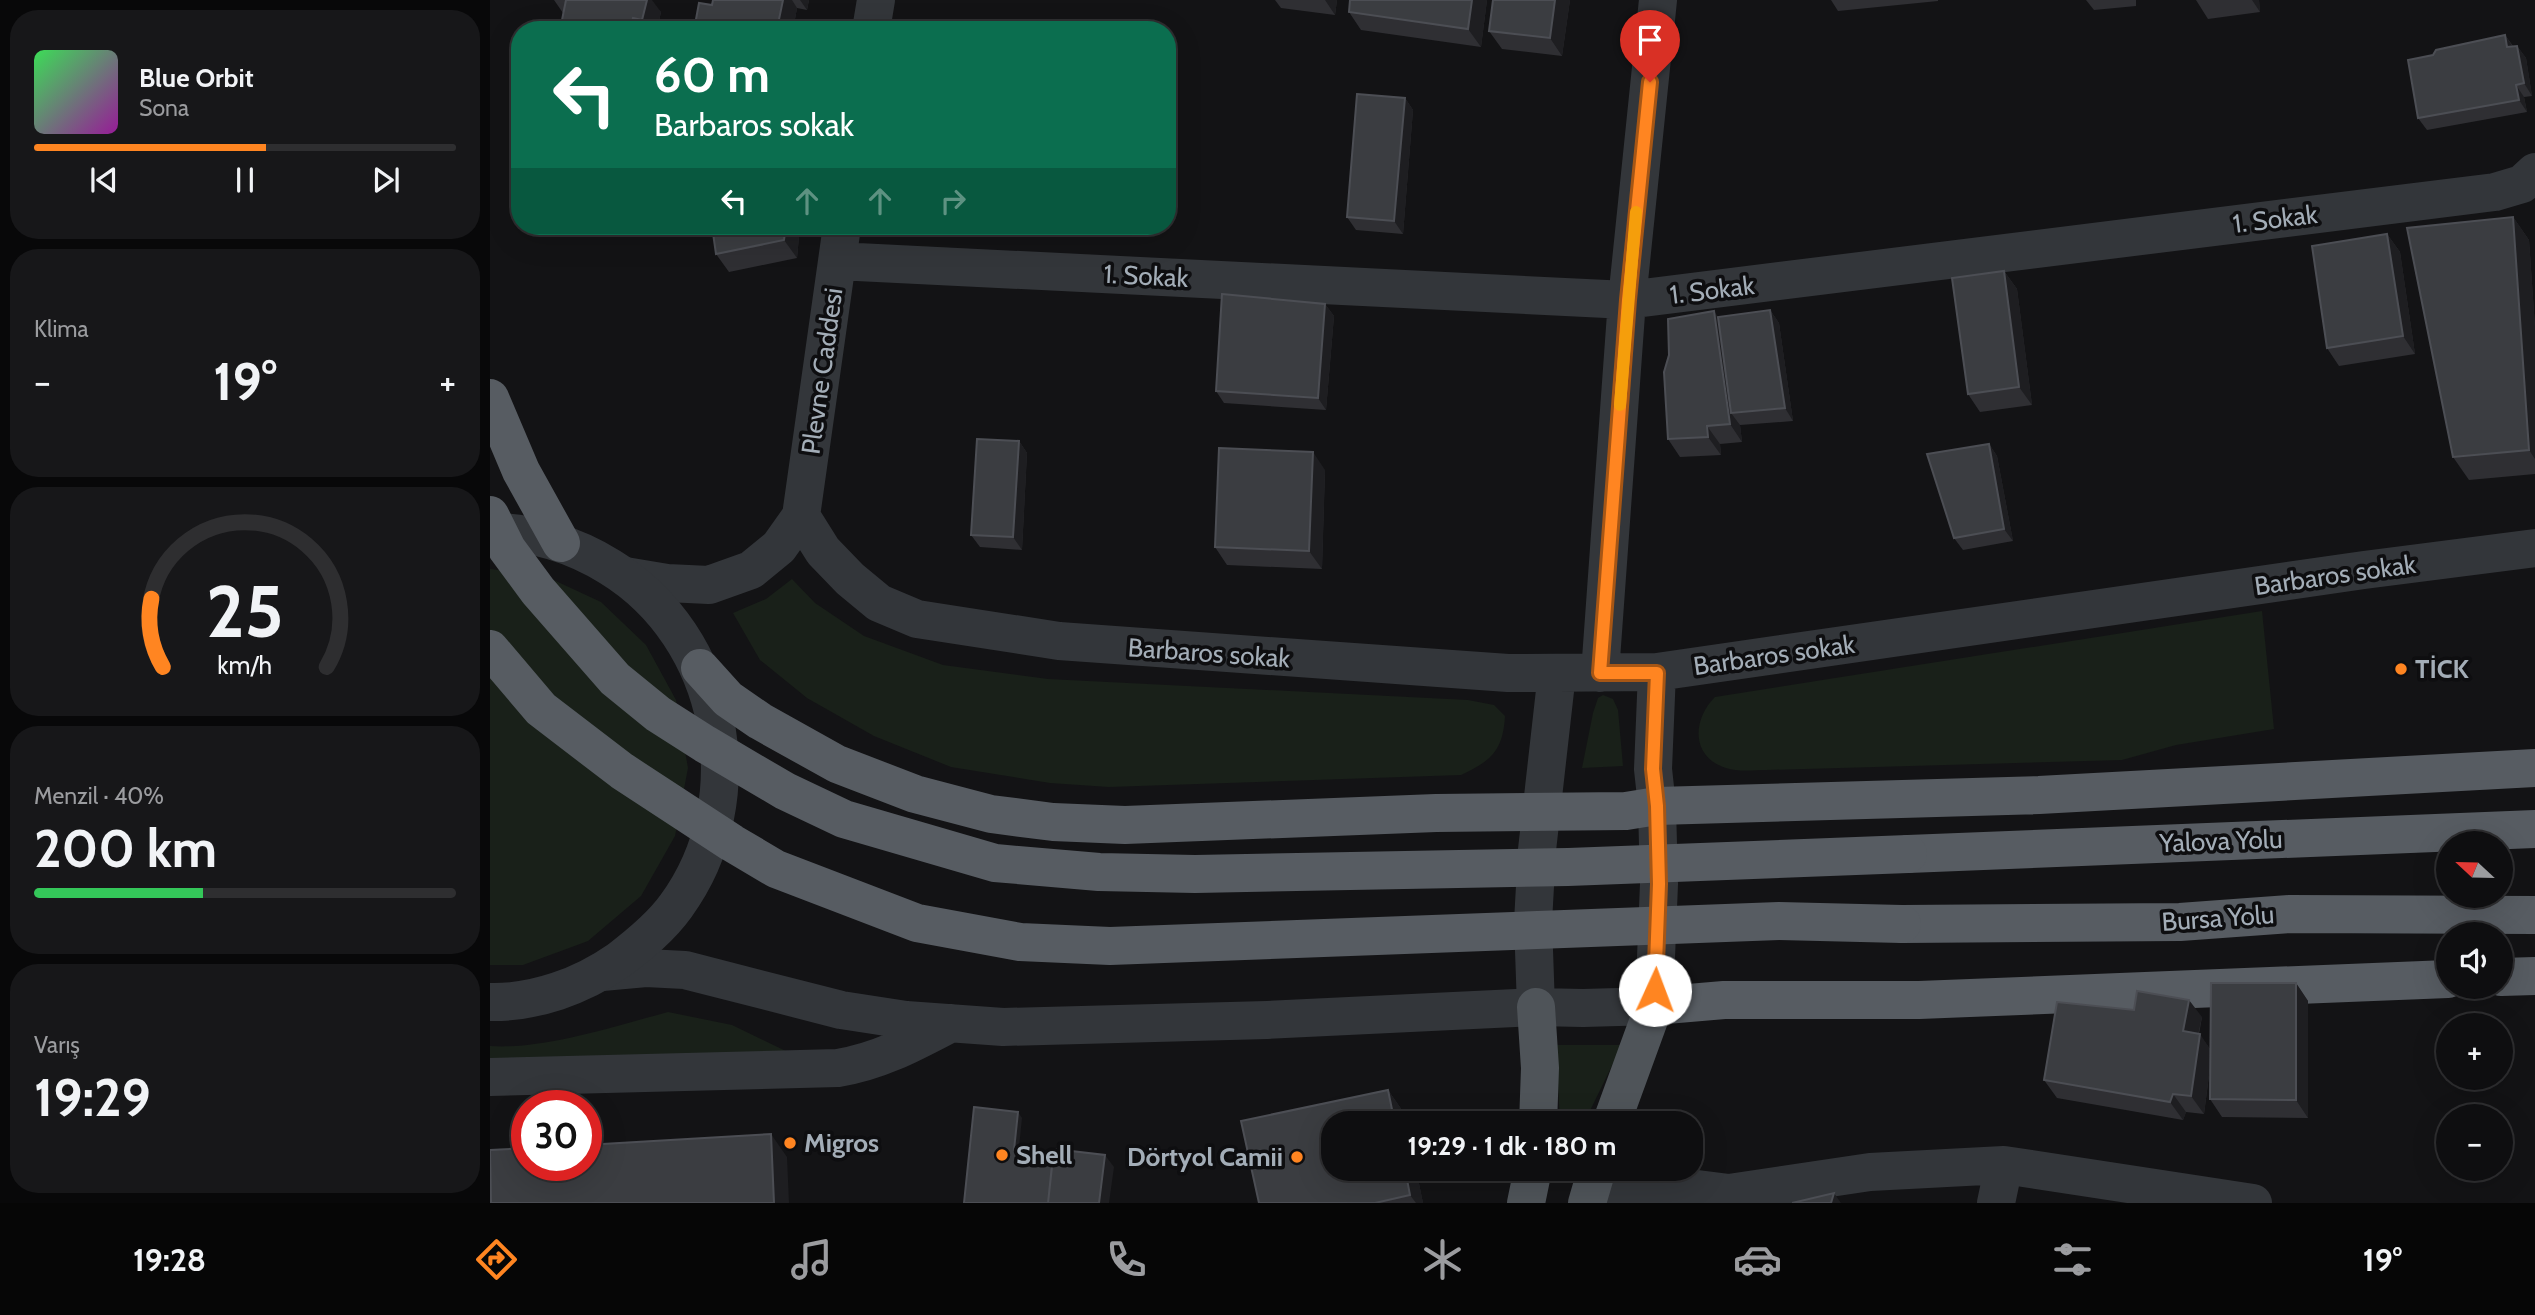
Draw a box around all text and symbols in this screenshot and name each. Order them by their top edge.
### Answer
pin [1620,10,1680,82]
icon: arrive [1631,21,1669,59]
text: 60 m [654,45,770,104]
icon: left [539,49,630,140]
text: Blue Orbit [139,62,254,94]
text: Sona [139,94,189,122]
text: Barbaros sokak [654,105,854,144]
icon: previous [85,161,123,199]
icon: pause [226,161,264,199]
icon: next [367,161,405,199]
icon: left [715,182,753,220]
icon: ahead [788,182,826,220]
icon: ahead [861,182,899,220]
icon: right [934,182,972,220]
street label: 1. Sokak [2231,198,2319,240]
street label: 1. Sokak [1103,258,1190,294]
street label: 1. Sokak [1668,269,1756,311]
street label: Plevne Caddesi [795,286,849,456]
text: Klima [34,315,89,343]
text: 19° [213,350,277,413]
text: − [34,358,51,405]
text: + [439,358,456,405]
street label: Barbaros sokak [2252,548,2418,602]
text: 25 [206,568,284,656]
street label: Barbaros sokak [1691,628,1857,682]
street label: Barbaros sokak [1127,631,1292,675]
text: km/h [218,650,272,680]
place label: TİCK [2415,653,2470,685]
marker: TİCK [2393,661,2409,677]
text: Menzil · 40% [34,782,164,810]
text: 200 km [34,817,217,880]
street label: Yalova Yolu [2158,823,2283,859]
north arrow [2436,831,2513,908]
map controls [2436,831,2513,1181]
street label: Bursa Yolu [2161,898,2275,938]
button: sound [2436,922,2513,999]
position arrow [1618,953,1692,1027]
button: + [2436,1013,2513,1090]
text: Varış [34,1031,80,1059]
text: 19:29 [34,1066,151,1129]
speed limit sign: 30 [511,1090,602,1181]
button: − [2436,1104,2513,1181]
place label: Migros [804,1127,879,1159]
text: 19:29 · 1 dk · 180 m [1408,1130,1616,1162]
marker: Migros [782,1135,798,1151]
place label: Shell [1016,1139,1072,1171]
place label: Dörtyol Camii [1127,1141,1283,1173]
marker: Shell [994,1147,1010,1163]
marker: Dörtyol Camii [1289,1149,1305,1165]
icon: directions [472,1235,521,1284]
icon: music [787,1235,836,1284]
icon: phone [1102,1235,1151,1284]
icon: climate [1418,1235,1467,1284]
icon: car [1733,1235,1782,1284]
icon: filters [2048,1235,2097,1284]
text: 19:28 [133,1240,206,1279]
text: 19° [2363,1240,2402,1279]

